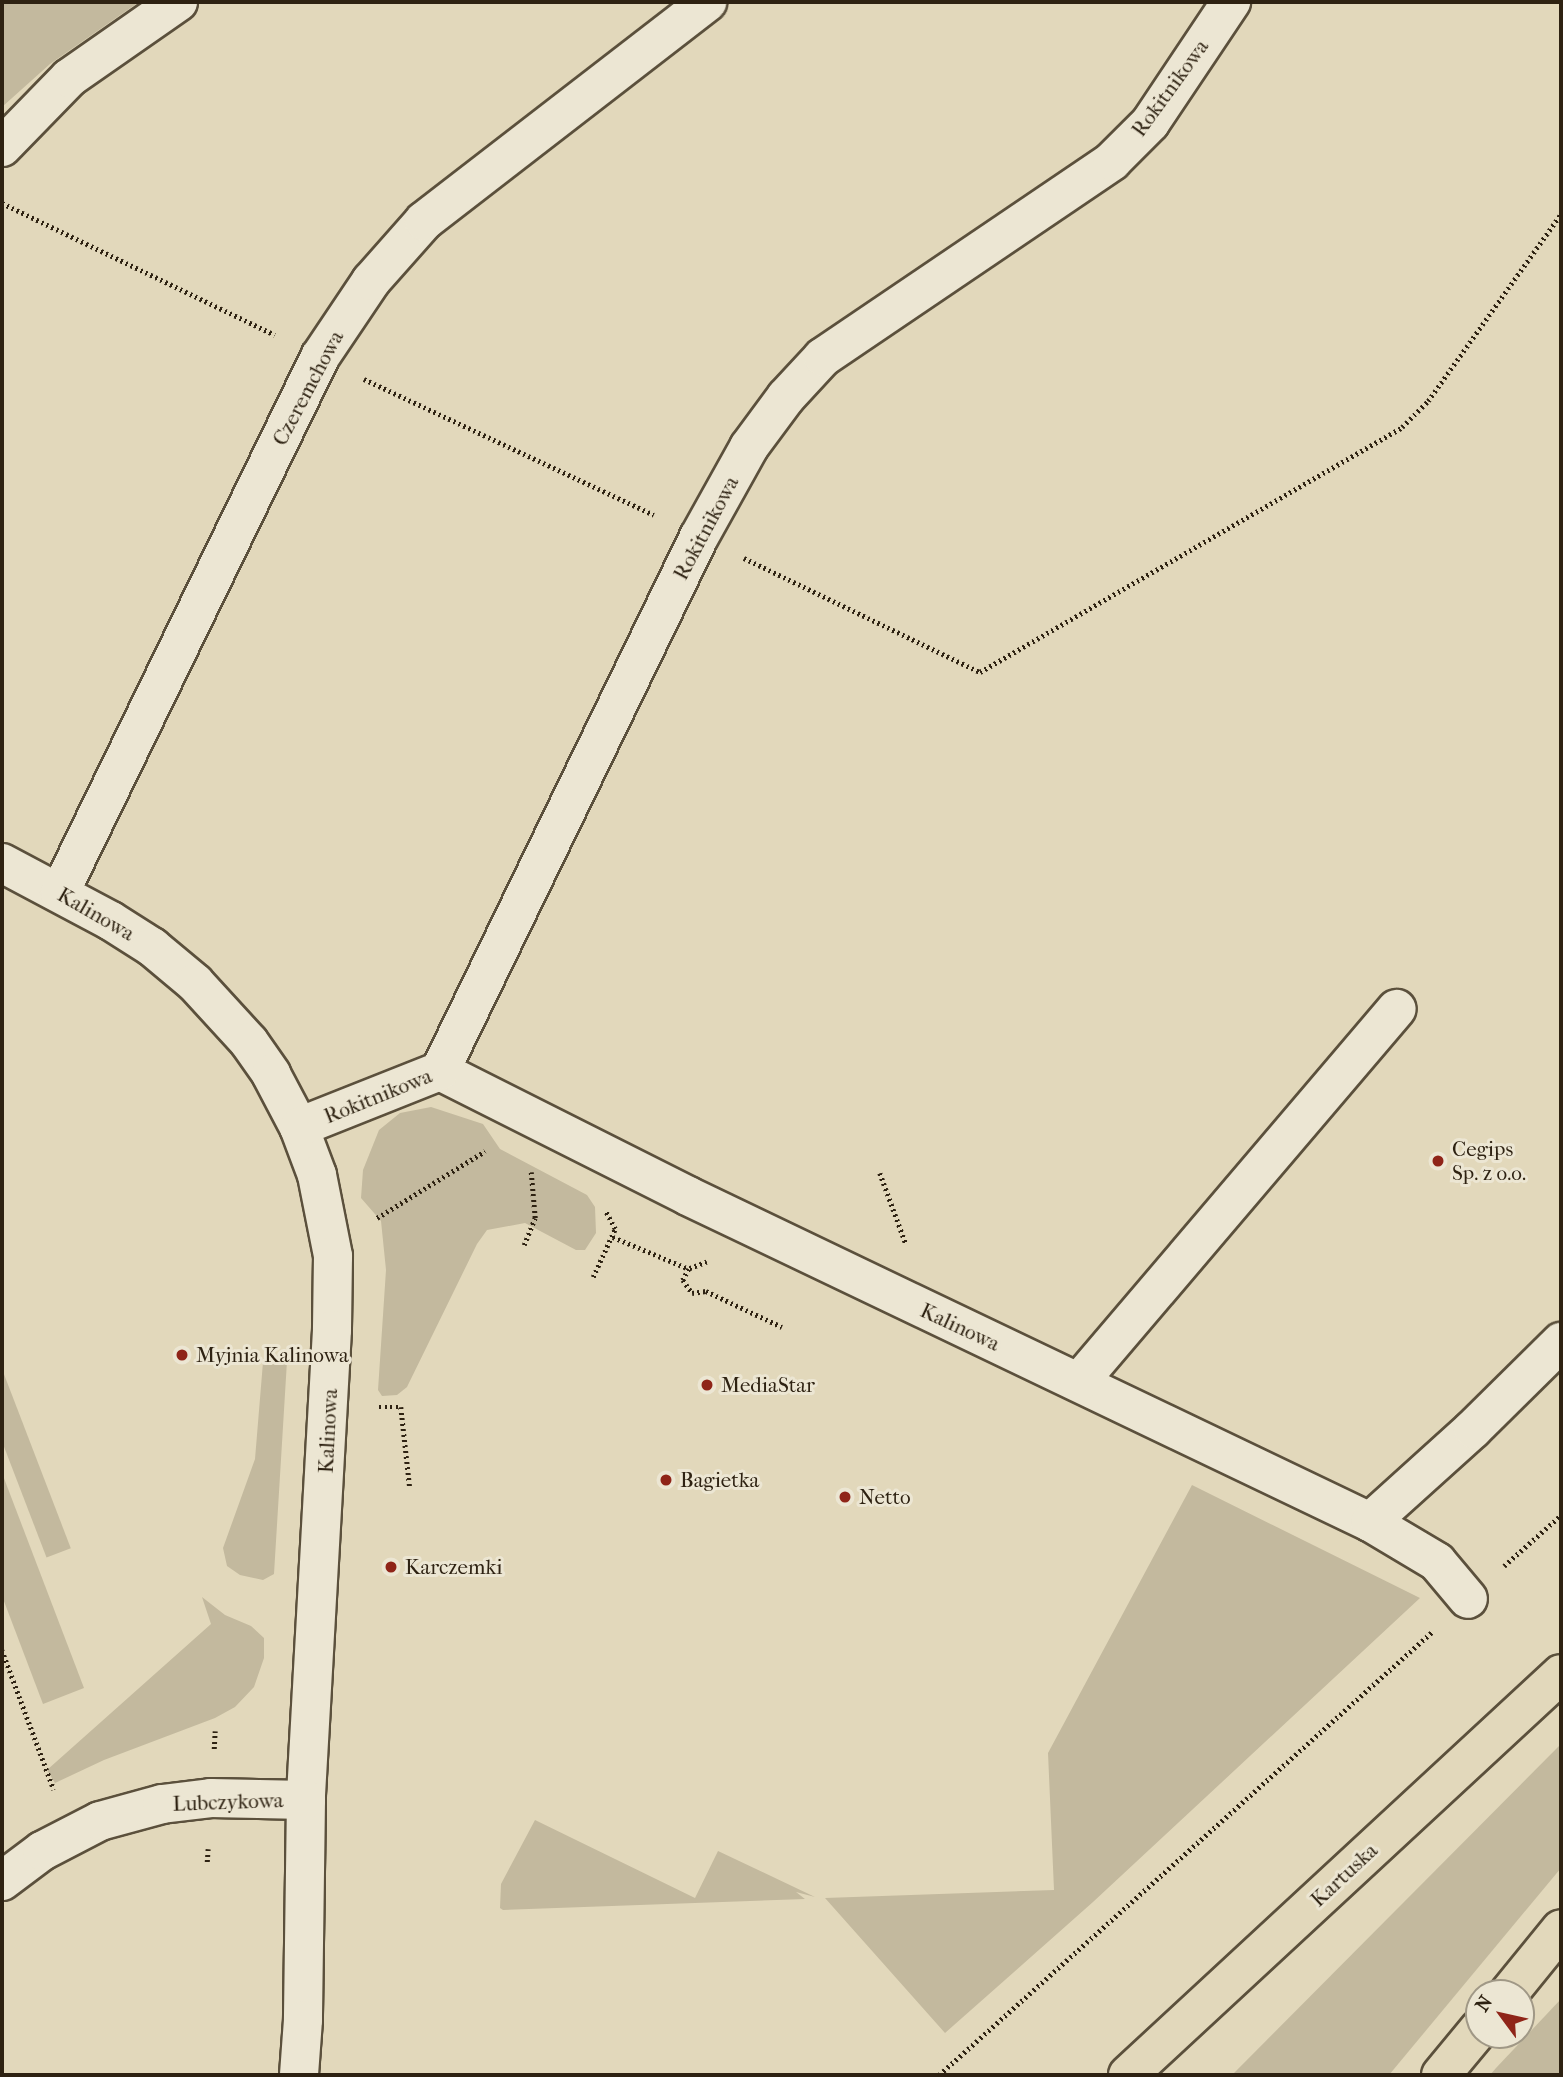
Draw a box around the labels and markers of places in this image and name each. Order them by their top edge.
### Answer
place label: Cegips Sp. z o.o. [1452,1136,1526,1186]
marker: Cegips Sp. z o.o. [1430,1153,1446,1169]
place label: Myjnia Kalinowa [196,1342,349,1368]
marker: Myjnia Kalinowa [174,1347,190,1363]
place label: MediaStar [721,1372,815,1398]
marker: MediaStar [699,1377,715,1393]
place label: Bagietka [680,1467,759,1493]
marker: Bagietka [658,1472,674,1488]
place label: Netto [859,1484,911,1510]
marker: Netto [837,1489,853,1505]
place label: Karczemki [405,1554,502,1580]
marker: Karczemki [383,1559,399,1575]

